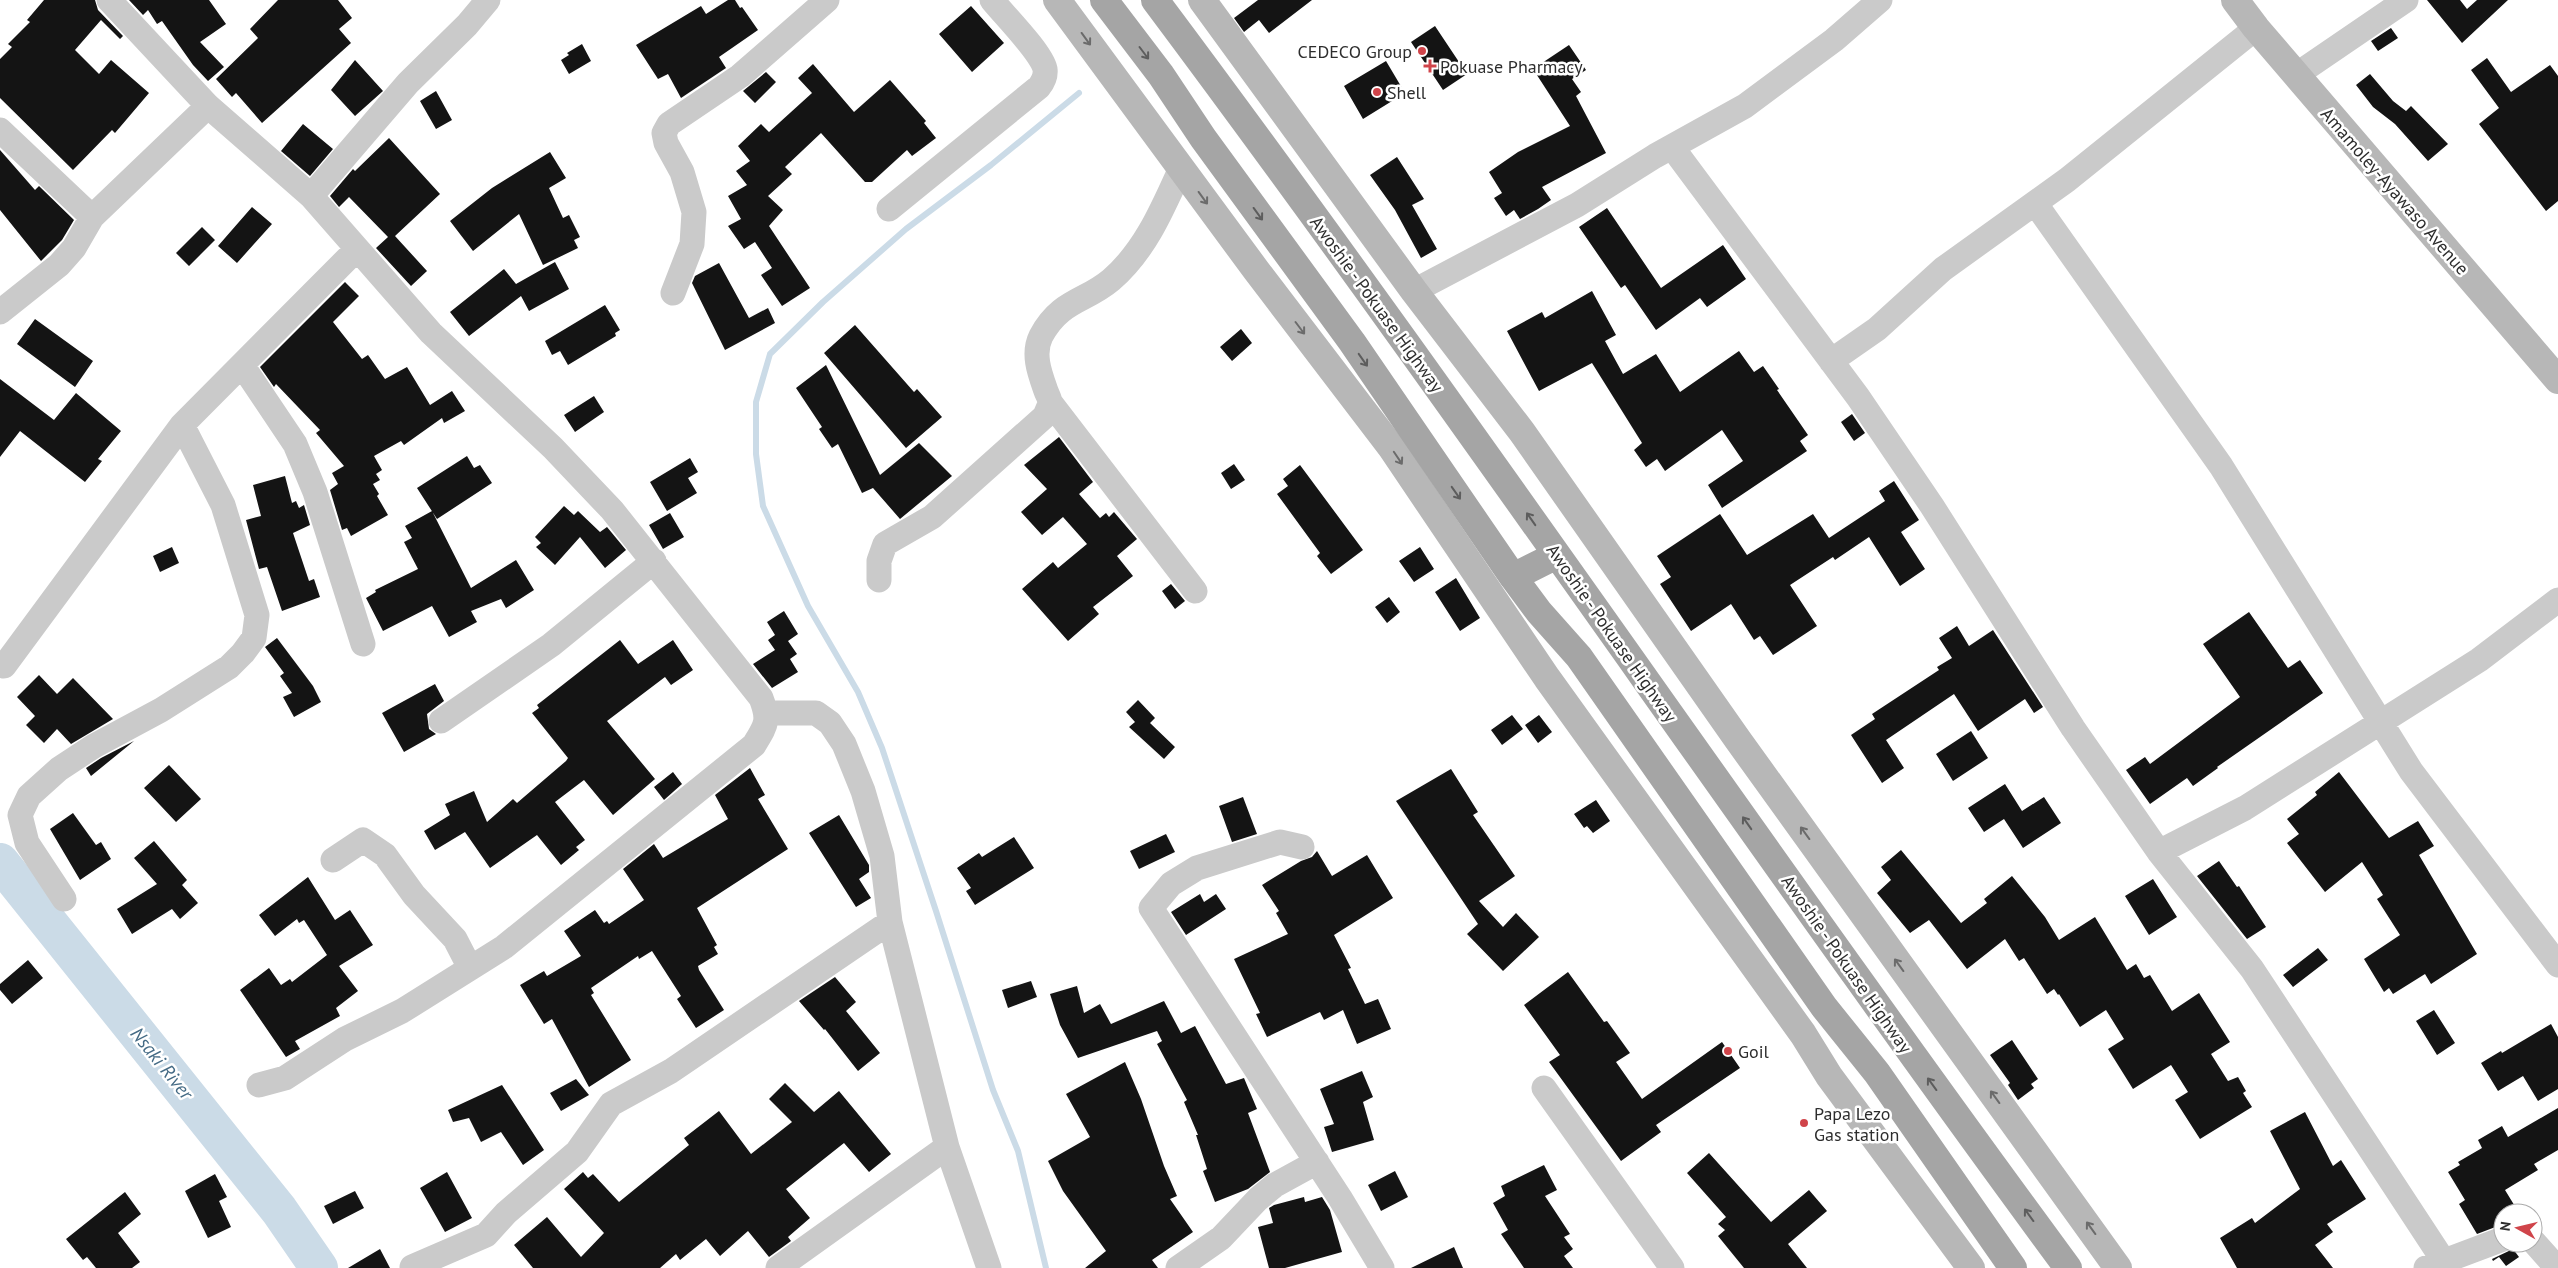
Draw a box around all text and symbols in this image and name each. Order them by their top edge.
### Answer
one-way arrow [1080,32,1091,45]
place label: CEDECO Group [1298,40,1412,63]
marker: CEDECO Group [1416,45,1428,57]
one-way arrow [1139,46,1149,60]
place label: Pokuase Pharmacy [1440,55,1583,78]
marker: Pokuase Pharmacy [1424,60,1436,72]
place label: Shell [1387,81,1427,104]
marker: Shell [1371,86,1383,98]
street label: Amamoley-Ayawaso Avenue [2316,103,2474,279]
one-way arrow [1198,191,1208,205]
one-way arrow [1253,206,1263,220]
street label: Awoshie - Pokuase Highway [1305,211,1449,397]
one-way arrow [1295,321,1305,335]
one-way arrow [1358,352,1368,366]
one-way arrow [1393,451,1403,465]
one-way arrow [1451,486,1461,500]
one-way arrow [1526,512,1536,526]
street label: Awoshie - Pokuase Highway [1542,539,1683,727]
one-way arrow [1742,816,1752,830]
one-way arrow [1800,826,1810,840]
street label: Awoshie - Pokuase Highway [1777,870,1918,1058]
one-way arrow [1894,958,1904,972]
water label: Nsaki River [126,1022,200,1105]
place label: Goil [1738,1040,1769,1063]
marker: Goil [1722,1045,1734,1057]
one-way arrow [1927,1078,1938,1091]
one-way arrow [1989,1091,2000,1104]
place label: Papa Lezo Gas station [1814,1102,1899,1146]
marker: Papa Lezo Gas station [1798,1117,1810,1129]
north arrow [2493,1203,2543,1253]
one-way arrow [2024,1208,2034,1222]
text: N [2496,1220,2515,1232]
one-way arrow [2085,1222,2096,1235]

